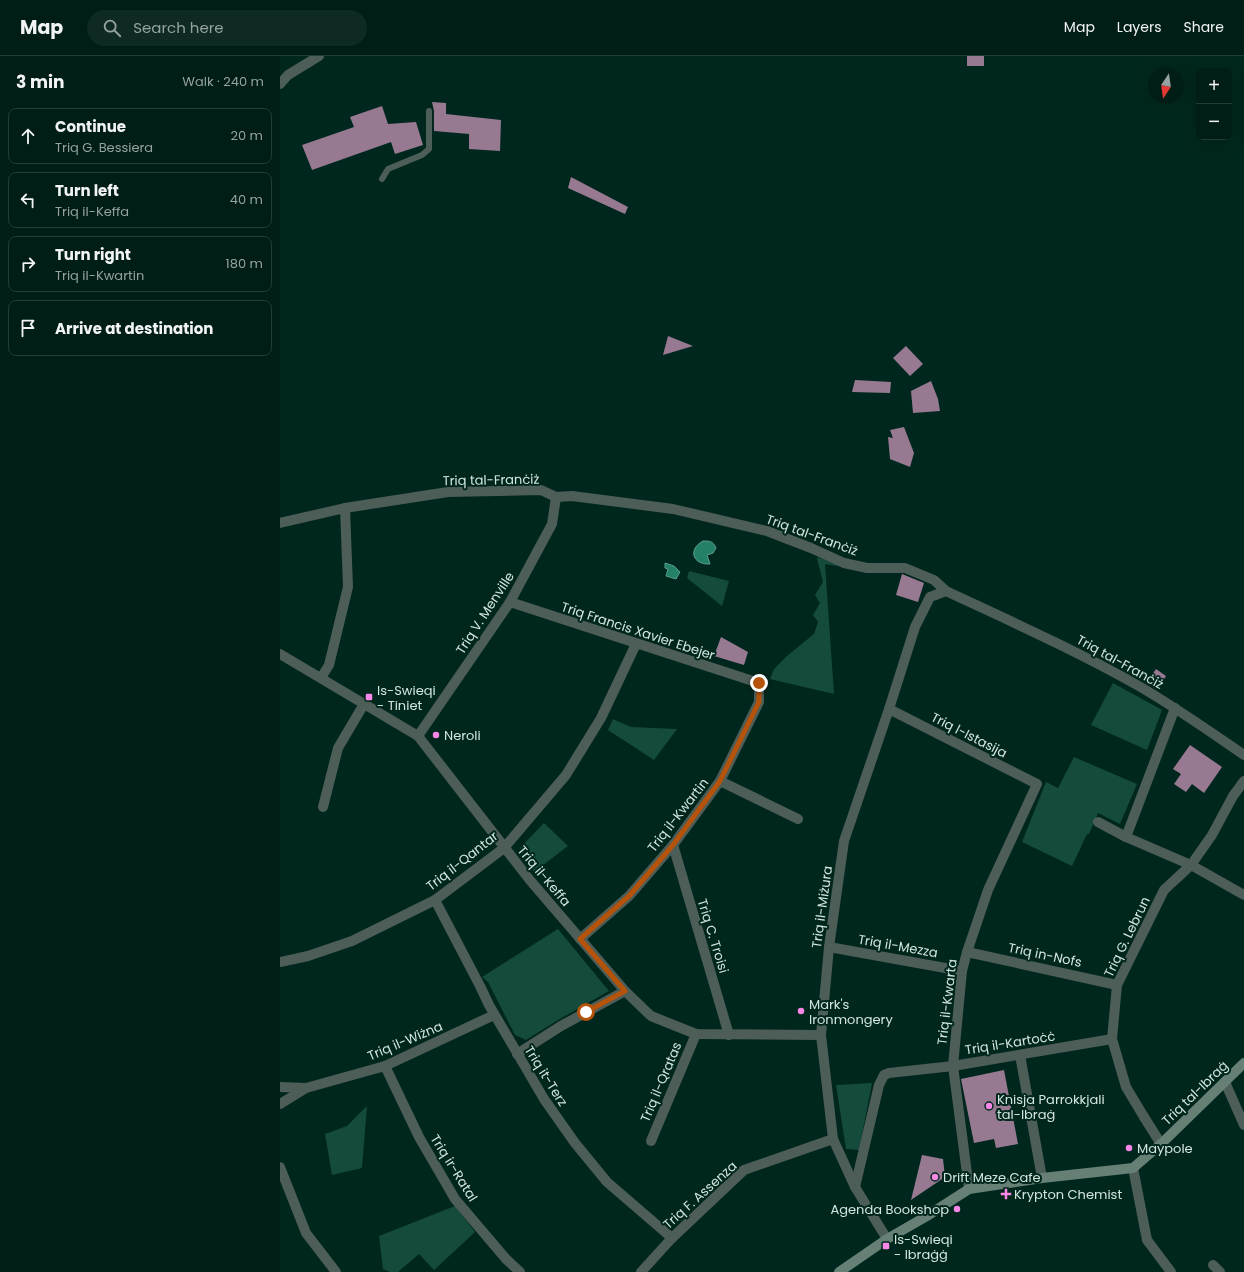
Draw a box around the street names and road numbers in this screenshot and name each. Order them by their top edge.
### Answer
street label: Triq tal-Franċiż [442,470,540,490]
street label: Triq tal-Franċiż [763,510,861,560]
street label: Triq V. Menville [451,568,519,658]
street label: Triq Francis Xavier Ebejer [559,597,717,665]
street label: Triq tal-Franċiż [1073,630,1167,694]
street label: Triq l-Istasija [928,708,1010,762]
street label: Triq il-Kwartin [643,774,713,856]
street label: Triq il-Qantar [422,827,502,895]
street label: Triq il-Keffa [513,842,575,910]
street label: Triq il-Miżura [807,864,837,950]
street label: Triq G. Lebrun [1099,893,1155,981]
street label: Triq C. Troisi [693,896,733,976]
street label: Triq il-Mezza [857,930,939,962]
street label: Triq in-Nofs [1007,938,1084,972]
street label: Triq il-Kwarta [932,958,962,1046]
street label: Triq il-Wiżna [365,1017,445,1065]
street label: Triq il-Kartoċċ [963,1026,1057,1060]
street label: Triq il-Qratas [636,1039,686,1125]
street label: Triq it-Terz [520,1042,572,1110]
street label: Triq tal-Ibraġ [1158,1056,1232,1130]
street label: Triq ir-Ratal [426,1131,482,1205]
street label: Triq F. Assenza [659,1157,741,1233]

